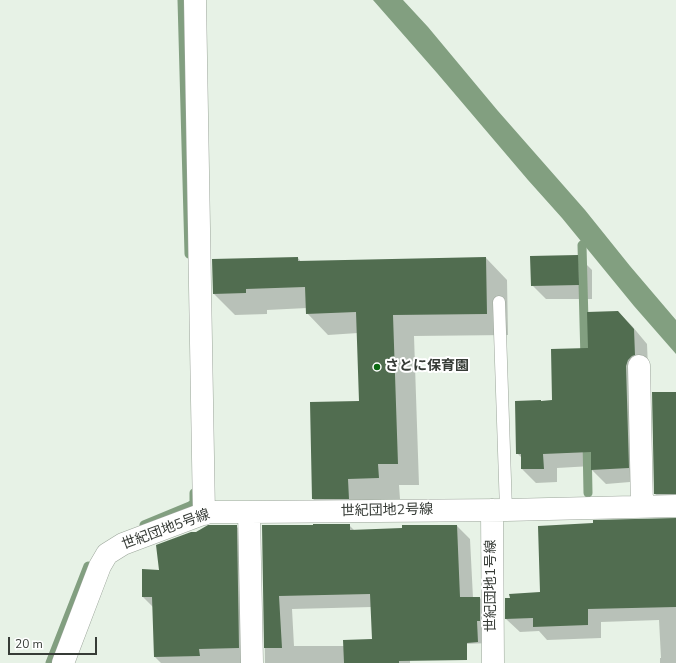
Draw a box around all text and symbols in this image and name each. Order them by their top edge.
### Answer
place label: さとに保育園 [385,359,469,375]
marker: さとに保育園 [372,362,382,372]
street label: 世紀団地2号線 [341,502,433,520]
street label: 世紀団地5号線 [120,506,212,554]
street label: 世紀団地1号線 [484,540,500,632]
scale bar [10,629,99,655]
text: 20 m [15,636,43,652]

